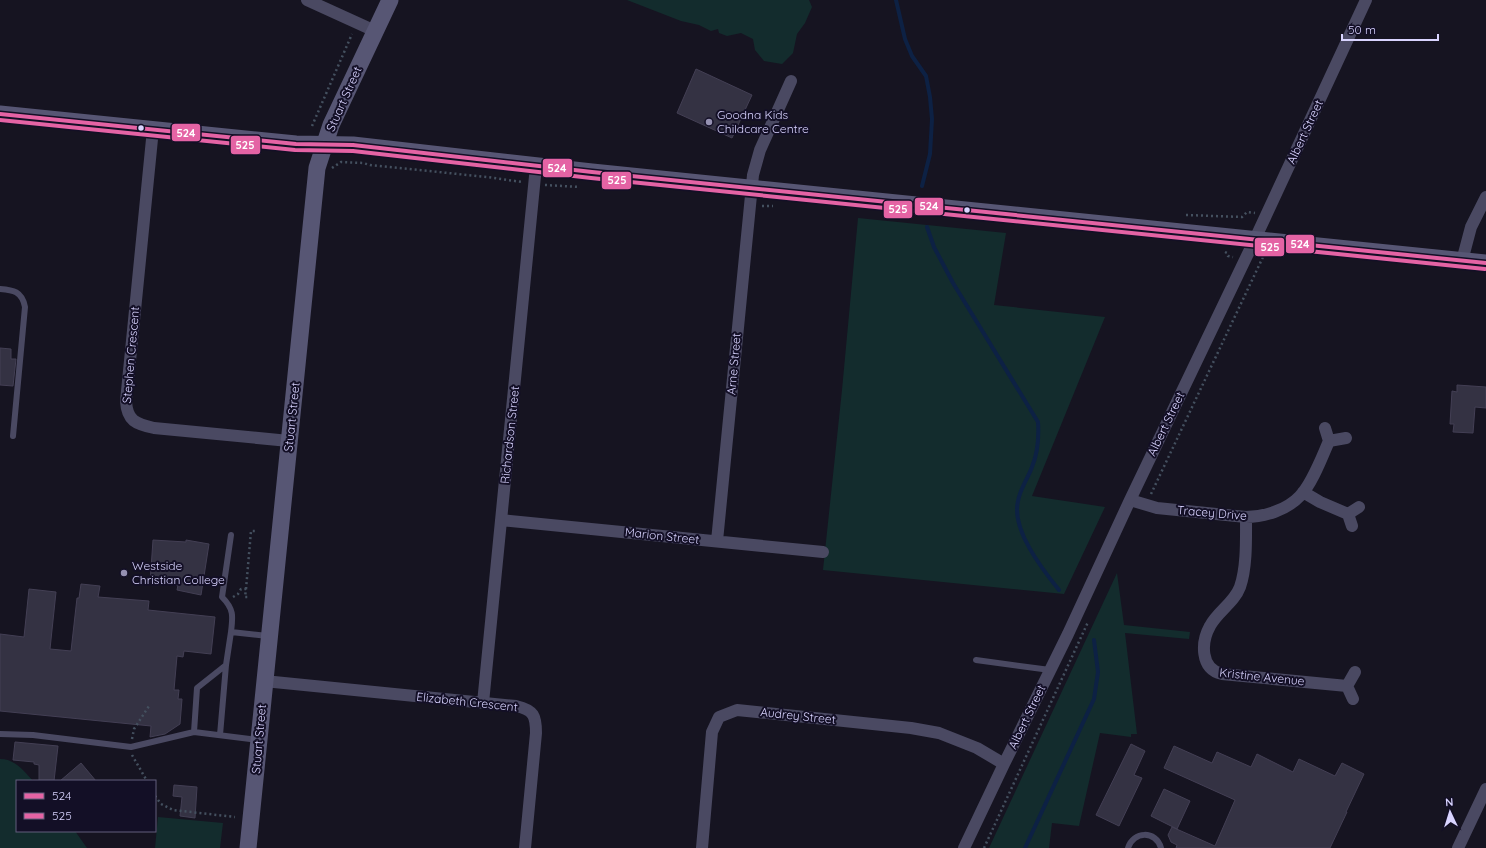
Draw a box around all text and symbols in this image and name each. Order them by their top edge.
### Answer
scale bar [1342,16,1438,42]
text: 50 m [1348,22,1376,37]
street label: Stuart Street [323,64,365,134]
street label: Albert Street [1283,97,1326,166]
place label: Goodna Kids Childcare Centre [717,107,809,136]
marker: Goodna Kids Childcare Centre [704,117,714,127]
unlabelled marker [136,123,146,133]
line badge: 524 [171,123,201,142]
text: 524 [176,126,196,140]
line badge: 525 [230,135,261,155]
text: 525 [236,138,254,152]
line badge: 524 [542,158,573,178]
text: 524 [547,161,567,175]
line badge: 525 [601,171,632,190]
text: 525 [608,173,626,187]
line badge: 524 [914,197,944,216]
text: 524 [919,199,939,213]
line badge: 525 [883,200,913,219]
text: 525 [889,202,907,216]
unlabelled marker [962,205,972,215]
line badge: 524 [1285,234,1315,254]
line badge: 525 [1254,237,1285,257]
text: 524 [1290,237,1310,251]
text: 525 [1261,240,1279,254]
street label: Stephen Crescent [119,306,142,404]
street label: Arne Street [723,332,744,396]
street label: Stuart Street [280,382,303,452]
street label: Richardson Street [497,385,522,485]
street label: Albert Street [1144,389,1187,458]
street label: Tracey Drive [1176,502,1248,523]
street label: Marion Street [624,524,700,547]
place label: Westside Christian College [132,558,225,587]
marker: Westside Christian College [119,568,129,578]
street label: Kristine Avenue [1219,665,1306,688]
street label: Albert Street [1005,682,1048,751]
street label: Elizabeth Crescent [416,689,519,714]
street label: Stuart Street [248,704,269,774]
street label: Audrey Street [760,704,836,727]
legend [16,780,156,832]
text: 524 [52,788,71,803]
north arrow [1430,792,1470,832]
text: N [1445,795,1454,809]
text: 525 [52,808,72,823]

